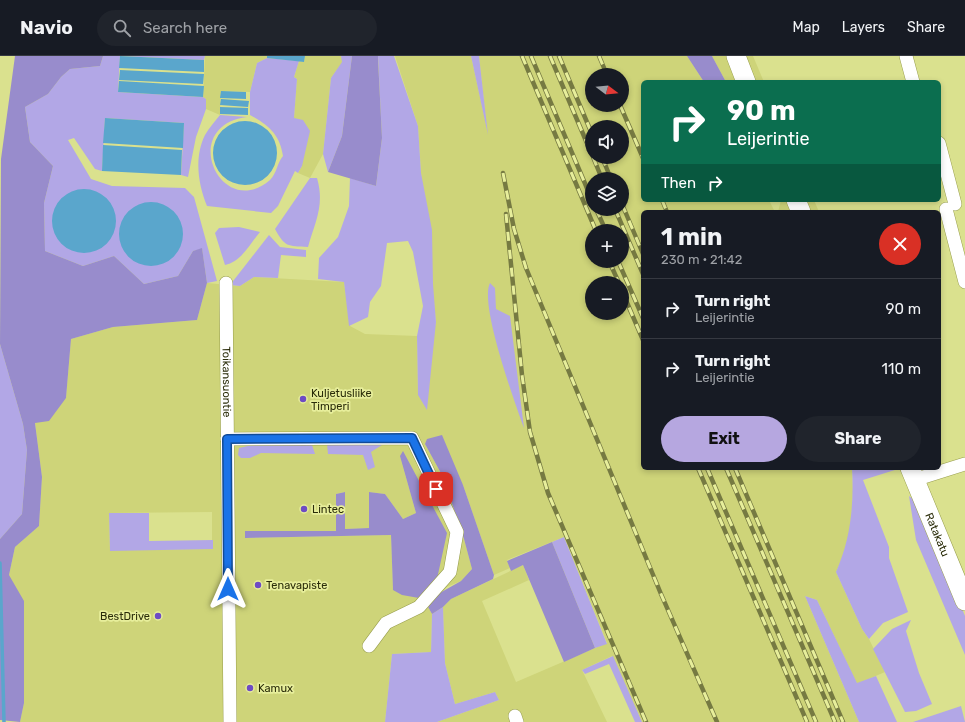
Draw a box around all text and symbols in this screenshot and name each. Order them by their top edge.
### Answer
search box [97,10,377,46]
text: Navio [20,16,73,39]
icon: search [111,17,133,39]
text: Search here [143,19,227,37]
text: Map [793,19,820,36]
text: Layers [842,19,885,36]
text: Share [907,19,945,36]
north arrow [585,68,629,112]
map controls [585,68,629,320]
text: 90 m [727,94,796,127]
icon: right [661,96,713,148]
button: sound [585,120,629,164]
text: Leijerintie [727,128,809,150]
button: layers [585,172,629,216]
icon: right [704,172,726,194]
text: Then [661,174,696,192]
text: 1 min [661,223,722,251]
button: close [879,223,921,265]
button: + [585,224,629,268]
text: 230 m · 21:42 [661,252,742,267]
button: − [585,276,629,320]
text: Turn right [695,292,770,310]
icon: right [661,298,683,320]
text: 90 m [886,300,921,318]
text: Leijerintie [695,310,755,325]
street label: Toikansuontie [220,346,233,418]
text: Turn right [695,352,770,370]
icon: right [661,358,683,380]
text: 110 m [882,360,921,378]
text: Leijerintie [695,370,755,385]
place label: Kuljetusliike Timperi [311,387,372,413]
marker: Kuljetusliike Timperi [298,394,308,404]
button: Exit [661,416,787,462]
button: Share [795,416,921,462]
pin [419,472,453,506]
icon: arrive [425,478,447,500]
place label: Lintec [312,503,344,516]
marker: Lintec [299,504,309,514]
street label: Ratakatu [922,511,952,559]
position arrow [207,568,249,610]
place label: Tenavapiste [266,579,327,592]
marker: Tenavapiste [253,580,263,590]
place label: BestDrive [100,610,150,623]
marker: BestDrive [153,611,163,621]
place label: Kamux [258,682,293,695]
marker: Kamux [245,683,255,693]

